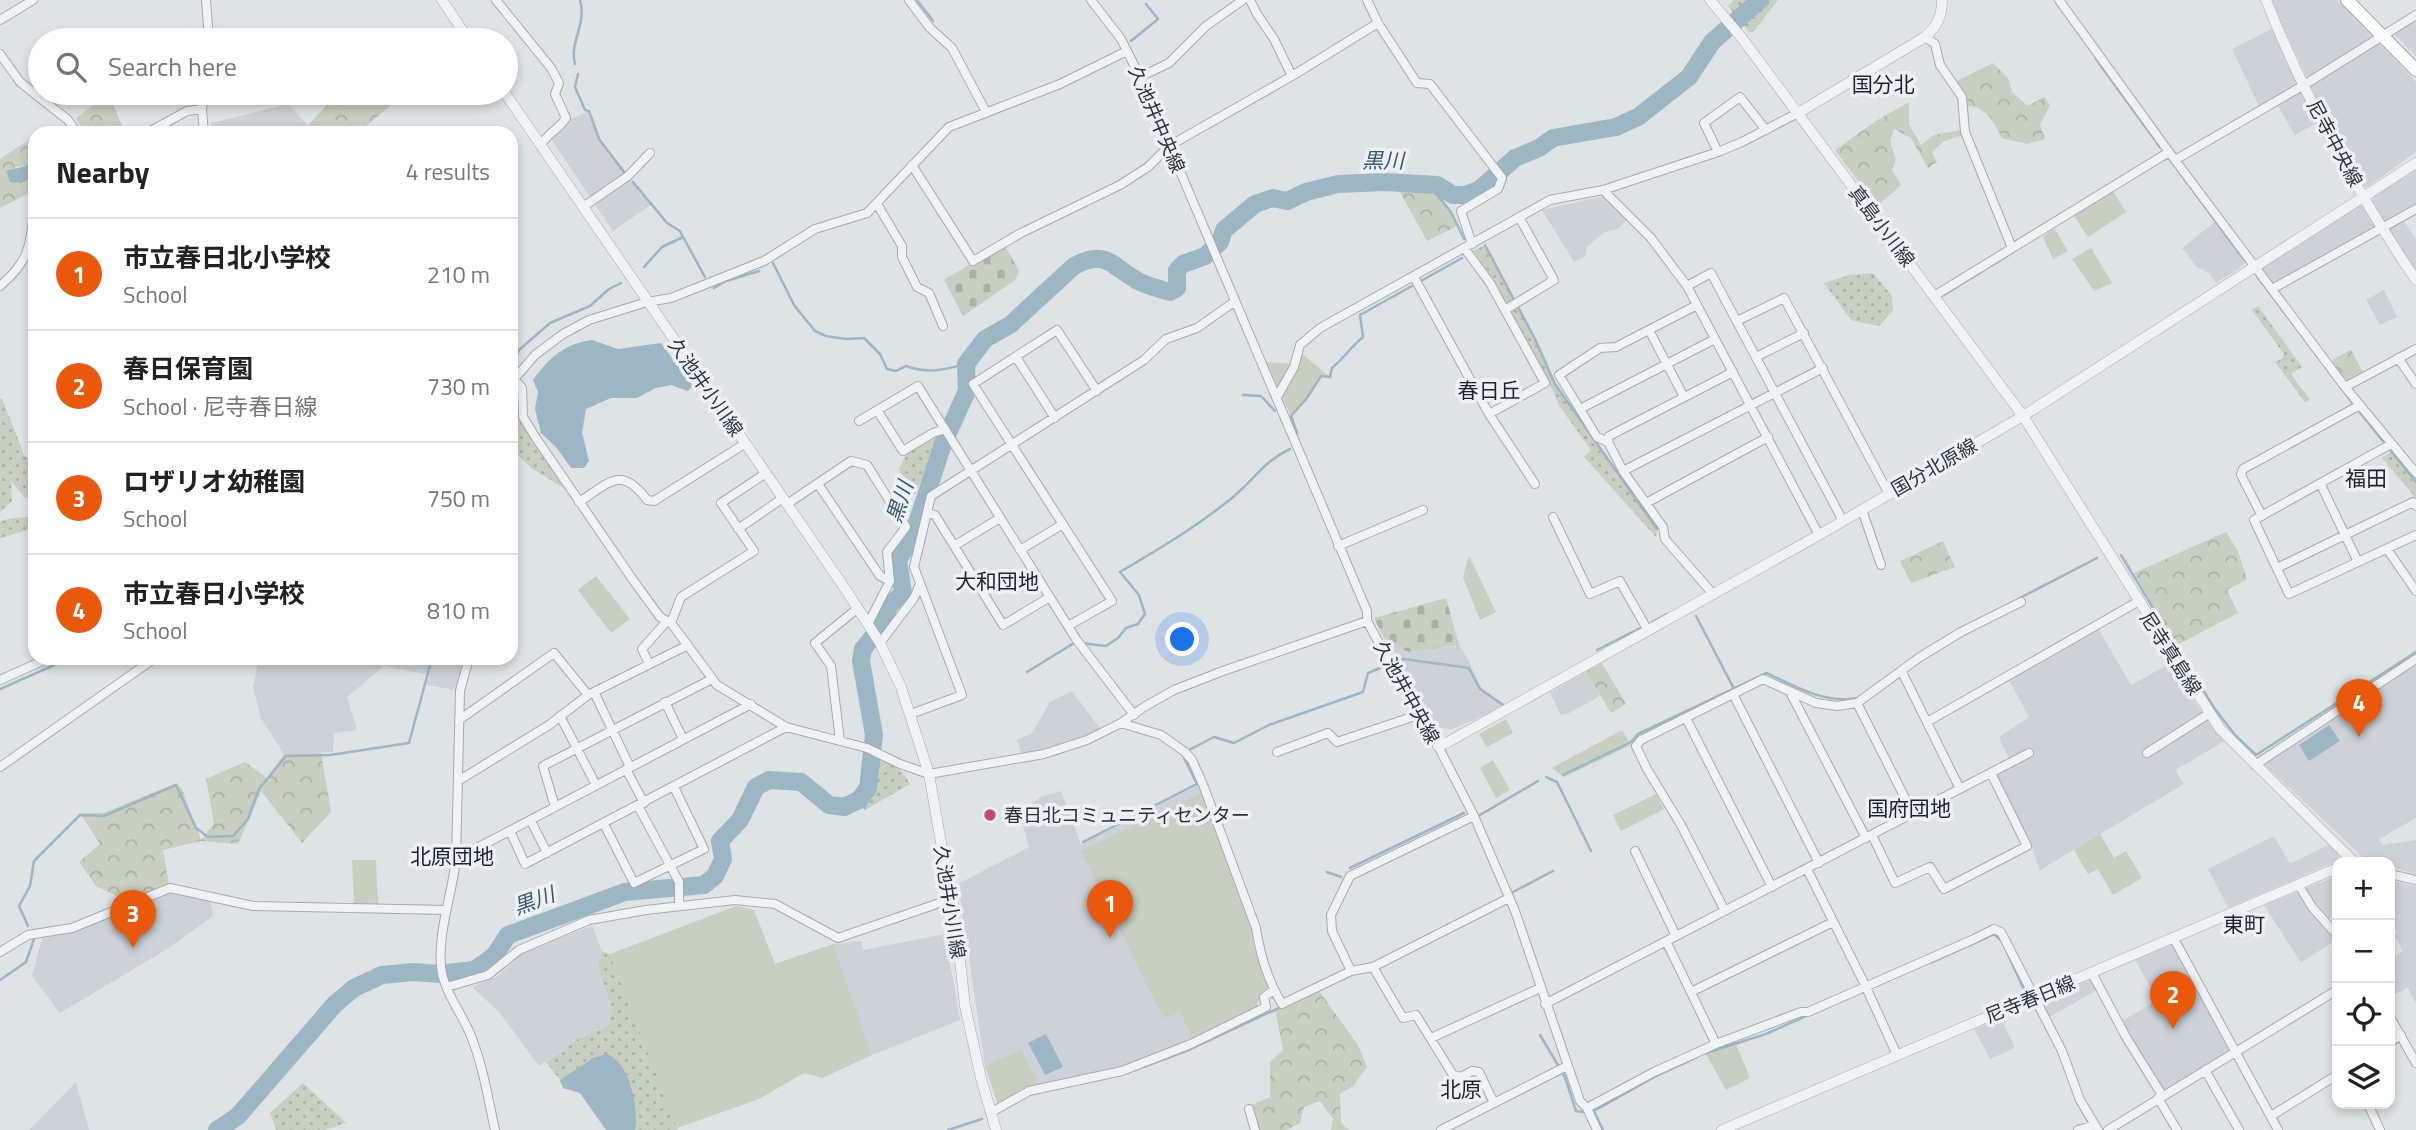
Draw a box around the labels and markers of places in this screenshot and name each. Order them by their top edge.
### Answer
pin: 4 [2336,679,2382,737]
place label: 春日北コミュニティセンター [1004,800,1250,829]
marker: 春日北コミュニティセンター [982,807,998,823]
pin: 1 [1087,880,1133,938]
pin: 3 [110,890,156,948]
pin: 2 [2150,971,2196,1029]

